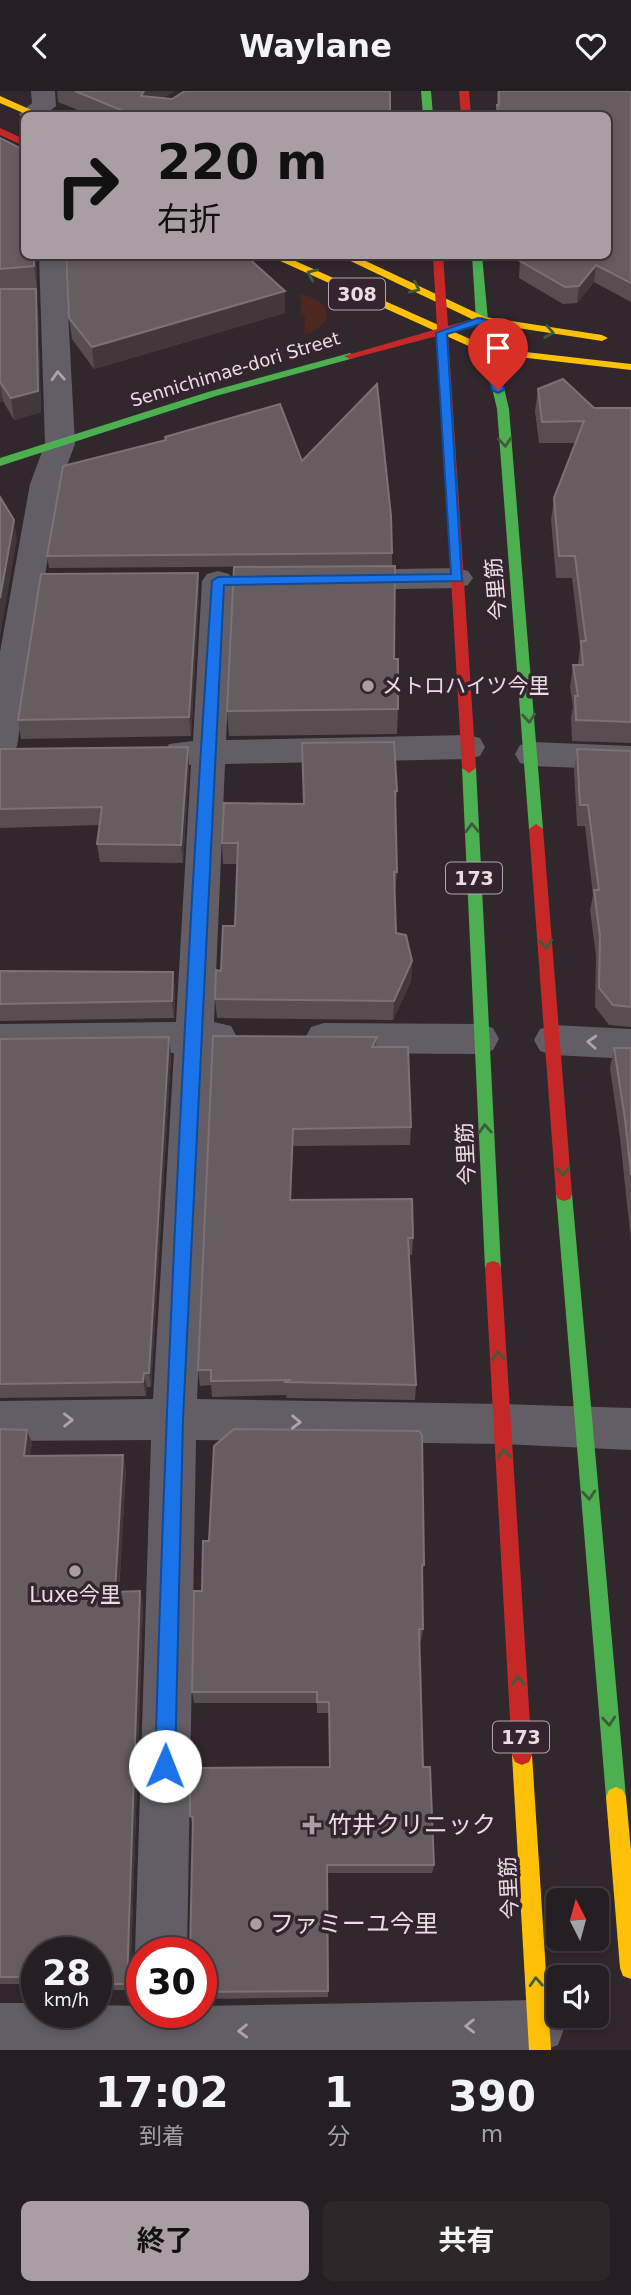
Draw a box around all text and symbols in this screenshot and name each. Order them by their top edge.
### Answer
icon: back [21,27,59,65]
text: Waylane [239,27,392,65]
icon: heart [572,27,610,65]
text: 220 m [157,134,327,191]
icon: right [42,140,133,231]
text: 右折 [157,200,221,238]
one-way arrow [307,268,320,282]
road number: 308 [329,279,385,309]
one-way arrow [407,280,420,294]
pin [468,318,528,390]
one-way arrow [544,324,555,339]
street label: Sennichimae-dori Street [128,327,342,411]
icon: arrive [479,329,517,367]
one-way arrow [50,370,65,381]
one-way arrow [497,437,512,448]
street label: 今里筋 [481,557,511,621]
place label: メトロハイツ今里 [382,674,550,698]
marker: メトロハイツ今里 [360,678,376,694]
one-way arrow [521,712,536,723]
one-way arrow [464,822,479,833]
road number: 173 [446,863,502,893]
one-way arrow [538,939,553,950]
one-way arrow [586,1035,597,1050]
street label: 今里筋 [452,1122,480,1186]
one-way arrow [478,1123,493,1134]
one-way arrow [555,1166,570,1177]
one-way arrow [491,1350,506,1361]
one-way arrow [63,1413,74,1428]
one-way arrow [291,1414,301,1430]
one-way arrow [497,1449,512,1460]
one-way arrow [581,1489,596,1500]
marker: Luxe今里 [67,1563,83,1579]
place label: Luxe今里 [29,1583,121,1607]
one-way arrow [510,1676,525,1687]
one-way arrow [601,1716,616,1727]
road number: 173 [493,1721,549,1753]
position arrow [128,1729,202,1803]
place label: 竹井クリニック [328,1811,496,1839]
marker: 竹井クリニック [302,1815,322,1835]
street label: 今里筋 [495,1856,523,1920]
north arrow [546,1888,609,1951]
map controls [546,1888,609,2028]
place label: ファミーユ今里 [270,1910,438,1938]
marker: ファミーユ今里 [248,1916,264,1932]
speed limit sign: 30 [126,1937,217,2028]
text: 28 [42,1953,91,1993]
button: sound [546,1965,609,2028]
one-way arrow [529,1976,544,1987]
text: km/h [44,1989,89,2010]
one-way arrow [465,2019,476,2034]
one-way arrow [237,2023,248,2039]
text: 17:02 [95,2068,229,2117]
text: 1 [324,2068,353,2117]
text: 390 [448,2072,536,2121]
text: m [481,2121,503,2147]
text: 到着 [139,2123,185,2149]
text: 分 [327,2123,350,2149]
button: 終了 [21,2201,309,2281]
button: 共有 [323,2201,610,2281]

